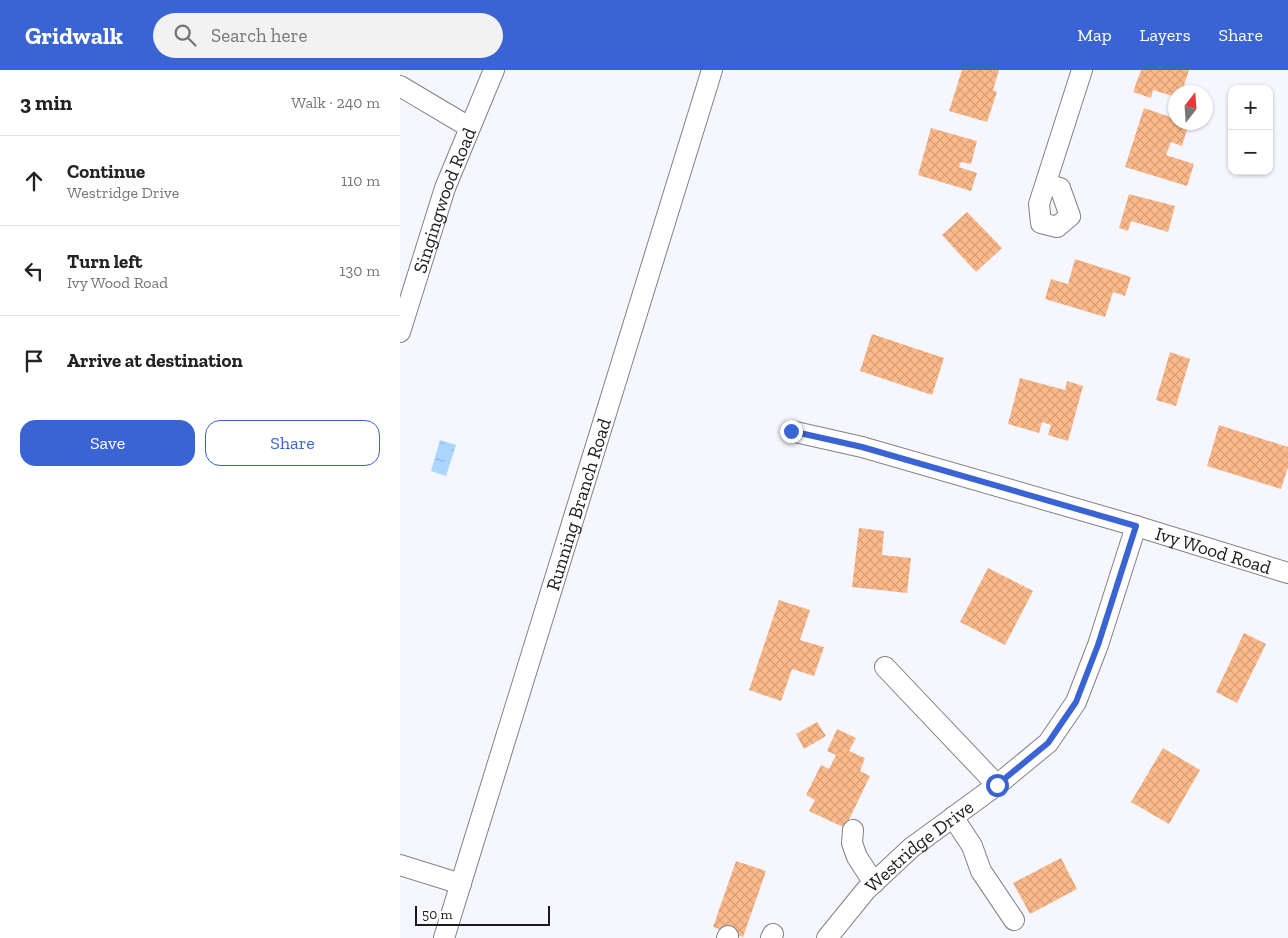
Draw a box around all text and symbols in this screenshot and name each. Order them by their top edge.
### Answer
search box [153,13,503,58]
text: Gridwalk [25,21,123,50]
icon: search [171,21,199,49]
text: Search here [211,24,307,47]
text: Map [1077,24,1112,46]
text: Layers [1140,24,1191,46]
text: Share [1219,24,1263,46]
north arrow [1168,85,1213,130]
map controls [1228,85,1273,175]
button: + [1228,85,1273,130]
text: 3 min [20,90,72,115]
text: Walk · 240 m [291,93,380,112]
street label: Singingwood Road [408,124,481,276]
button: − [1228,130,1273,175]
text: Continue [67,160,145,183]
icon: ahead [20,167,48,195]
text: 110 m [341,171,380,190]
text: Westridge Drive [67,183,179,202]
text: Turn left [67,250,142,273]
icon: left [20,257,48,285]
text: 130 m [339,261,380,280]
text: Ivy Wood Road [67,273,168,292]
icon: arrive [20,347,48,375]
text: Arrive at destination [67,349,243,372]
street label: Running Branch Road [541,415,616,593]
button: Save [20,420,195,466]
button: Share [205,420,380,466]
route end [780,420,803,443]
street label: Ivy Wood Road [1153,522,1275,579]
route start [986,774,1009,797]
street label: Westridge Drive [860,795,978,897]
scale bar [415,903,550,926]
text: 50 m [422,906,453,923]

